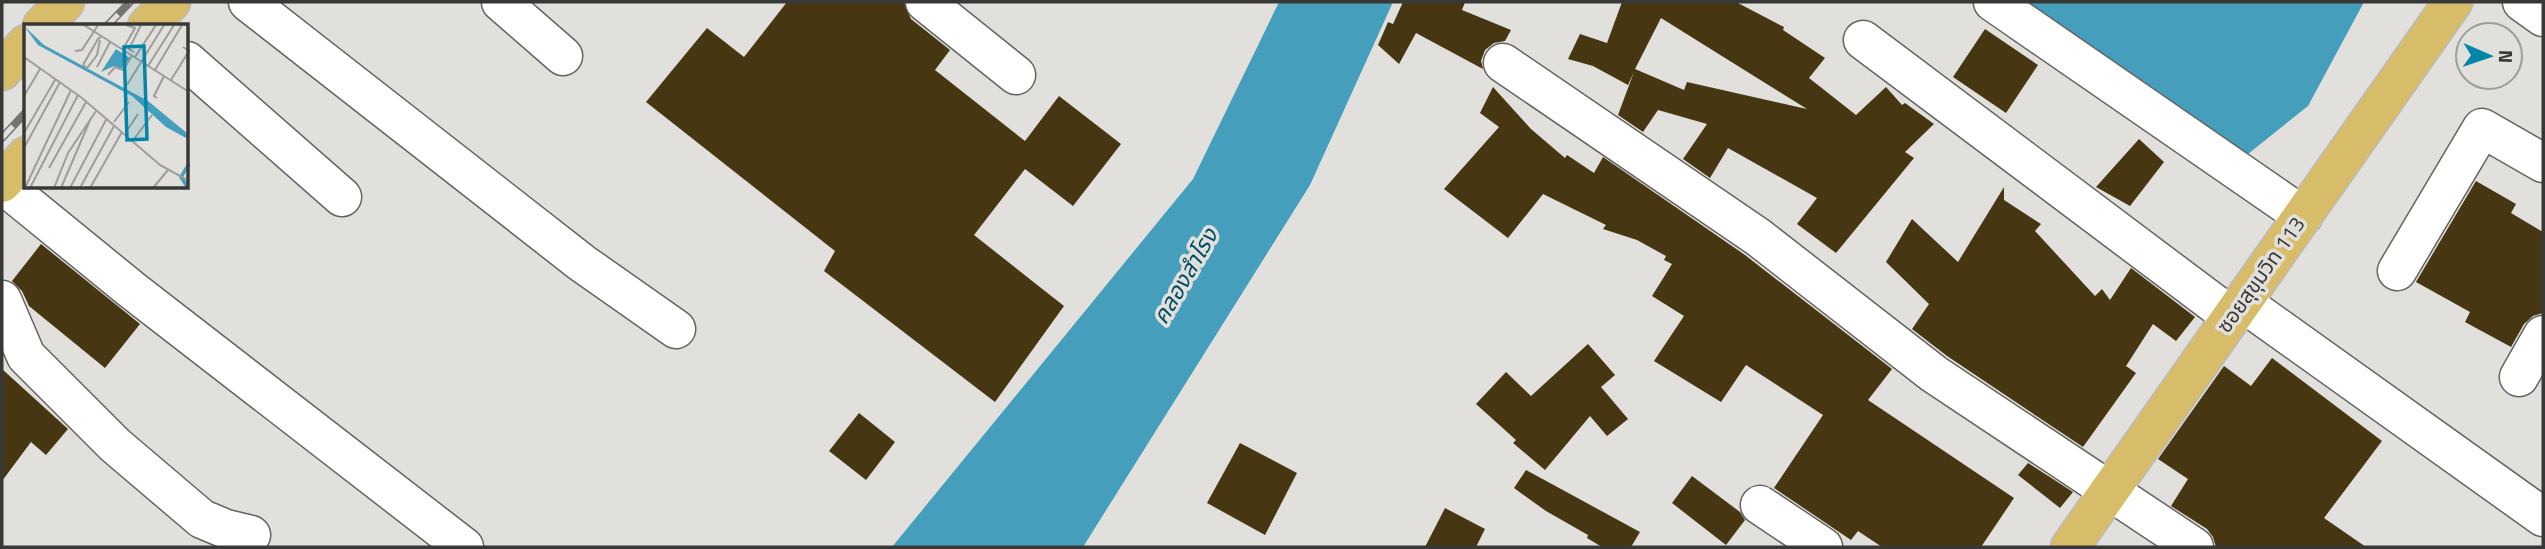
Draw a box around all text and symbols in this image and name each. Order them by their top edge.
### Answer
north arrow [2454,21,2524,91]
inset map [24,24,189,189]
text: N [2492,50,2521,64]
street label: ซอยสุขุมวิท 113 [2208,210,2312,339]
water label: คลองสำโรง [1143,220,1227,330]

